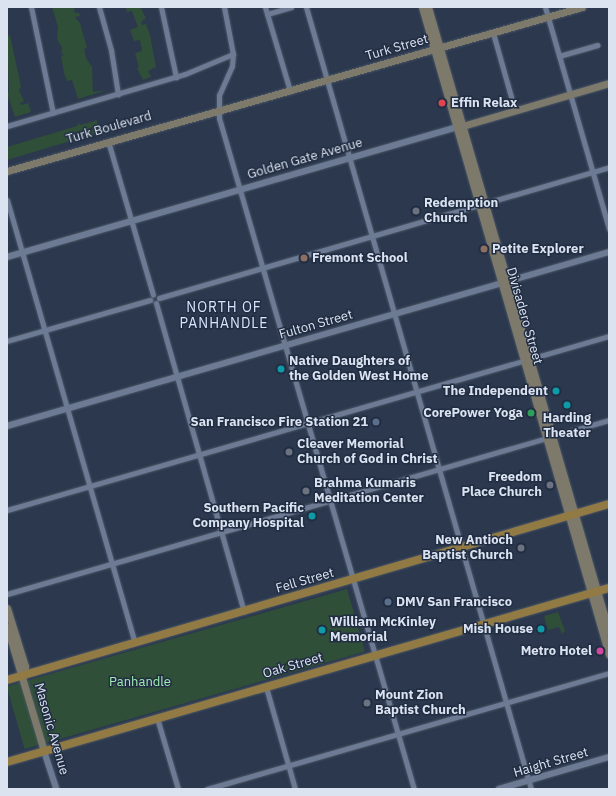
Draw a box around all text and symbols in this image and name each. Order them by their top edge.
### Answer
street label: Turk Street [364,32,430,64]
place label: Effin Relax [451,95,517,111]
marker: Effin Relax [436,97,448,109]
street label: Turk Boulevard [65,108,153,148]
street label: Golden Gate Avenue [246,135,364,183]
place label: Redemption Church [424,196,498,227]
marker: Redemption Church [411,206,421,216]
place label: Petite Explorer [492,241,584,257]
marker: Petite Explorer [479,244,489,254]
place label: Fremont School [312,250,408,266]
marker: Fremont School [299,253,309,263]
street label: Divisadero Street [503,266,545,366]
district label: NORTH OF PANHANDLE [179,299,269,332]
street label: Fulton Street [277,307,355,343]
place label: Native Daughters of the Golden West Home [289,354,429,385]
marker: Native Daughters of the Golden West Home [276,364,286,374]
place label: The Independent [443,383,548,399]
marker: The Independent [551,386,561,396]
marker: Harding Theater [562,400,572,410]
place label: CorePower Yoga [423,405,523,421]
marker: CorePower Yoga [526,408,536,418]
place label: Harding Theater [543,411,591,442]
place label: San Francisco Fire Station 21 [191,414,368,430]
marker: San Francisco Fire Station 21 [371,417,381,427]
place label: Cleaver Memorial Church of God in Christ [297,437,437,468]
marker: Cleaver Memorial Church of God in Christ [284,447,294,457]
place label: Freedom Place Church [461,470,542,501]
place label: Brahma Kumaris Meditation Center [314,476,424,507]
marker: Freedom Place Church [545,480,555,490]
marker: Brahma Kumaris Meditation Center [301,486,311,496]
place label: Southern Pacific Company Hospital [192,501,304,532]
marker: Southern Pacific Company Hospital [307,511,317,521]
place label: New Antioch Baptist Church [422,533,513,564]
marker: New Antioch Baptist Church [516,543,526,553]
street label: Fell Street [274,565,336,597]
place label: DMV San Francisco [396,594,512,610]
marker: DMV San Francisco [383,597,393,607]
place label: William McKinley Memorial [330,615,436,646]
place label: Mish House [463,621,533,637]
marker: Mish House [536,624,546,634]
marker: William McKinley Memorial [317,625,327,635]
place label: Metro Hotel [521,643,592,659]
marker: Metro Hotel [595,646,605,656]
street label: Oak Street [261,650,325,682]
park label: Panhandle [109,674,171,690]
street label: Masonic Avenue [30,681,72,777]
place label: Mount Zion Baptist Church [375,688,466,719]
marker: Mount Zion Baptist Church [362,698,372,708]
street label: Haight Street [512,745,590,781]

